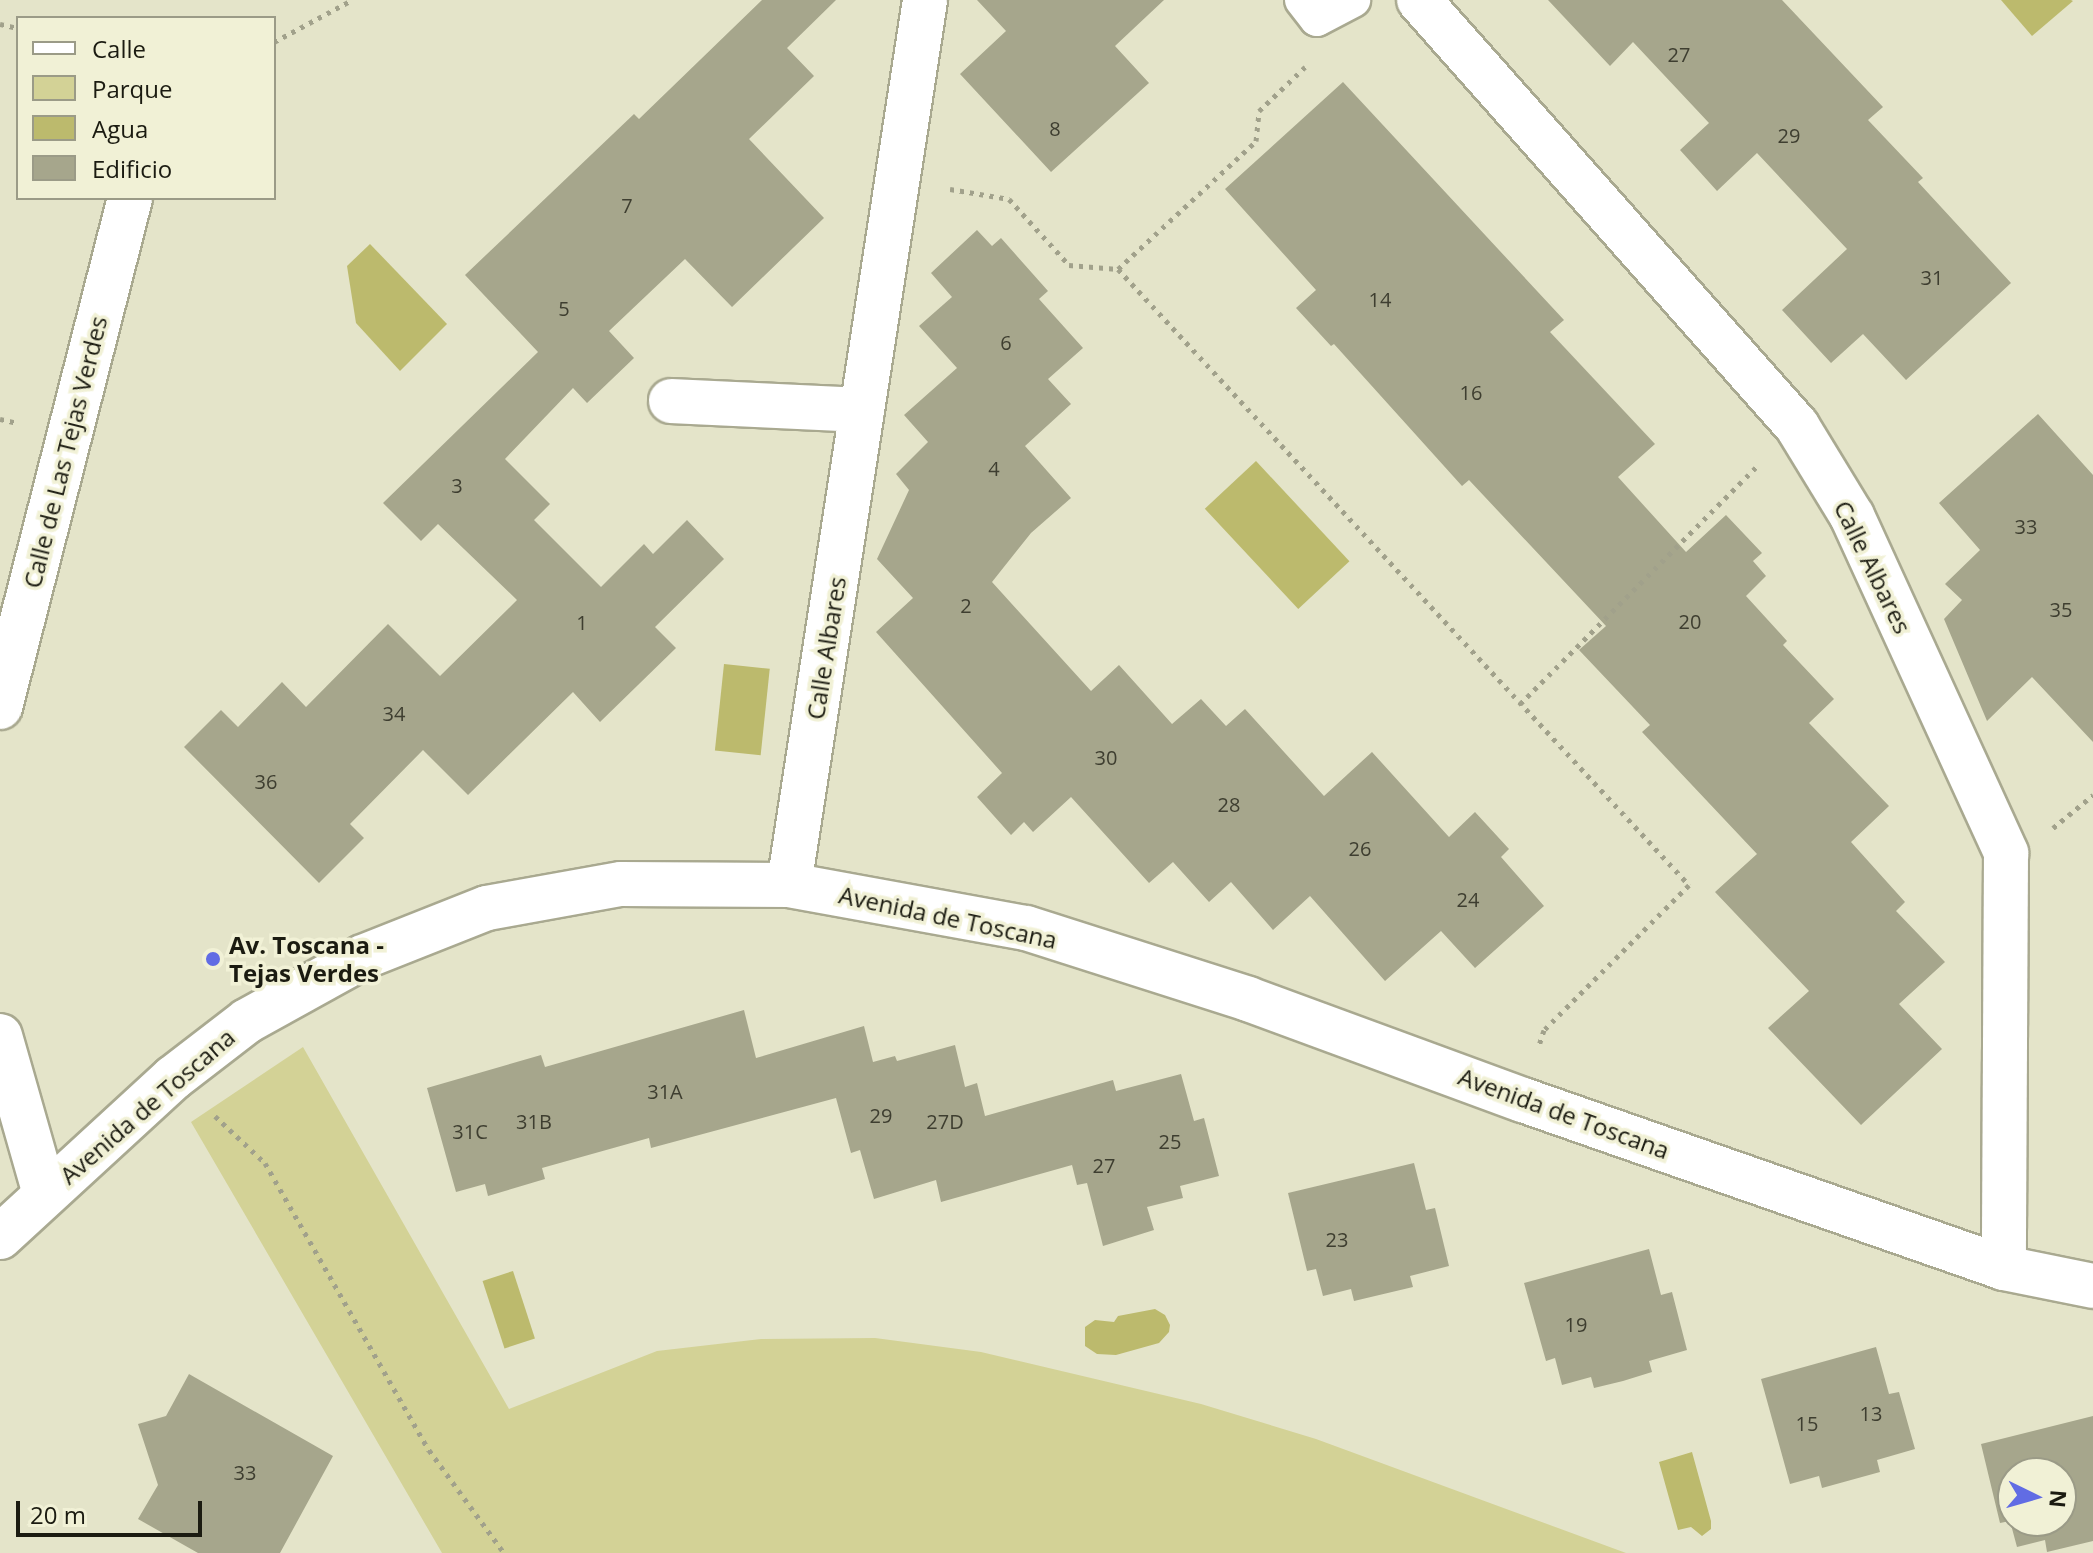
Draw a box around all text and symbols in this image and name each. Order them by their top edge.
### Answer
legend [16,16,276,200]
text: Calle [92,32,146,65]
house number: 27 [1668,42,1690,66]
text: Parque [92,72,172,105]
text: Agua [92,112,148,145]
house number: 8 [1049,116,1061,140]
house number: 29 [1778,123,1800,147]
text: Edificio [92,152,172,185]
house number: 7 [621,193,633,217]
house number: 31 [1921,265,1943,289]
house number: 14 [1369,287,1391,311]
house number: 5 [558,296,570,320]
street label: Calle de Las Tejas Verdes [17,313,113,591]
house number: 6 [1000,330,1012,354]
house number: 16 [1460,380,1482,404]
house number: 4 [988,456,1000,480]
house number: 3 [451,473,463,497]
street label: Calle Albares [1828,496,1918,638]
house number: 33 [2015,514,2037,538]
street label: Calle Albares [800,575,852,721]
house number: 2 [960,593,972,617]
house number: 35 [2050,597,2072,621]
house number: 20 [1679,609,1701,633]
house number: 1 [576,610,588,634]
house number: 34 [383,701,405,725]
house number: 30 [1095,745,1117,769]
house number: 36 [255,769,277,793]
house number: 28 [1218,792,1240,816]
house number: 26 [1349,836,1371,860]
street label: Avenida de Toscana [836,880,1060,954]
house number: 24 [1457,887,1479,911]
place label: Av. Toscana - Tejas Verdes [229,931,384,987]
marker: Av. Toscana - Tejas Verdes [204,950,222,968]
street label: Avenida de Toscana [54,1022,240,1190]
street label: Avenida de Toscana [1455,1061,1673,1165]
house number: 31A [647,1079,683,1103]
house number: 29 [870,1103,892,1127]
house number: 31B [516,1109,552,1133]
house number: 27D [926,1109,964,1133]
house number: 31C [452,1119,488,1143]
house number: 25 [1159,1129,1181,1153]
house number: 27 [1093,1153,1115,1177]
house number: 23 [1326,1227,1348,1251]
house number: 19 [1565,1312,1587,1336]
house number: 13 [1860,1401,1882,1425]
house number: 15 [1796,1411,1818,1435]
north arrow [1997,1457,2077,1537]
house number: 33 [234,1460,256,1484]
scale bar [20,1485,206,1535]
text: N [2043,1489,2075,1509]
text: 20 m [30,1498,86,1531]

